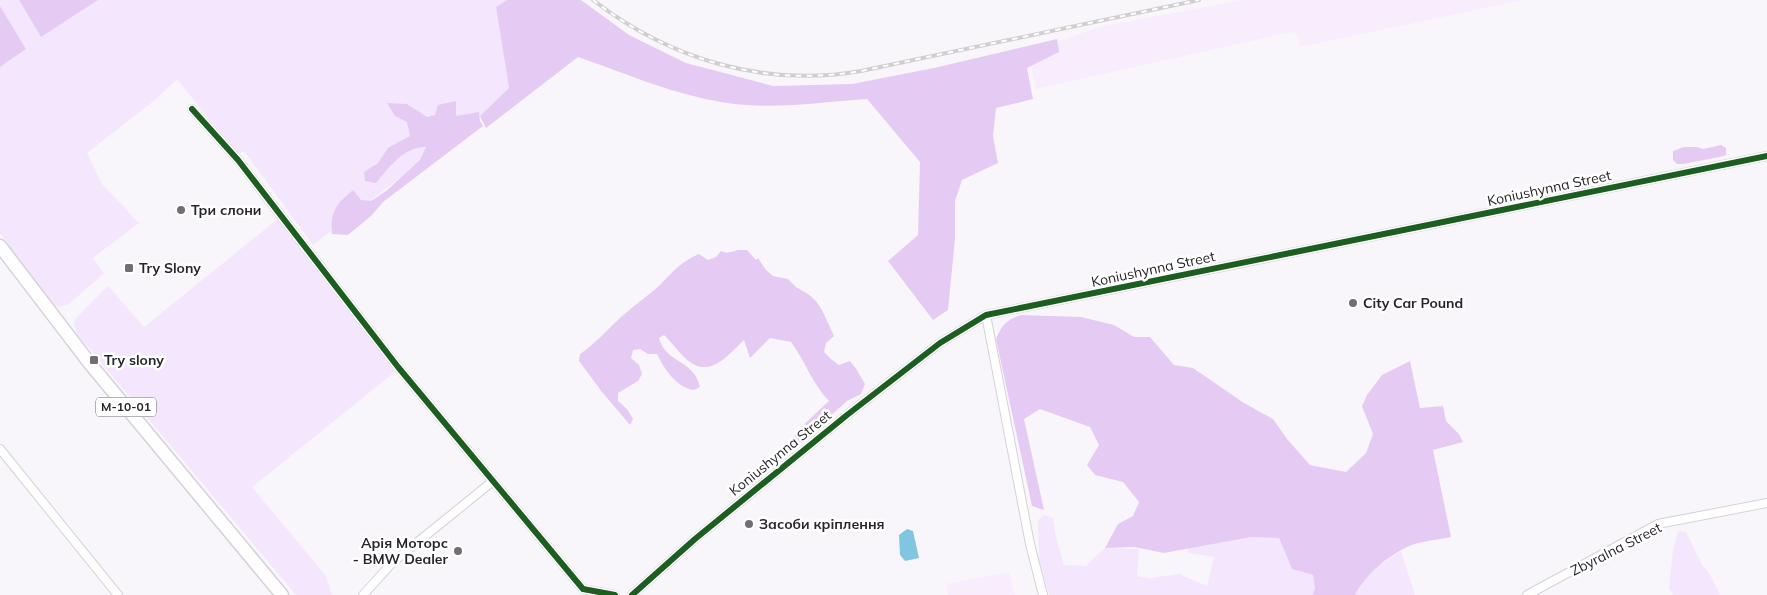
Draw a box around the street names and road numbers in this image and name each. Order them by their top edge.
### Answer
street label: Koniushynna Street [1485,166,1613,210]
street label: Koniushynna Street [1089,247,1217,291]
road number: М-10-01 [96,398,156,417]
street label: Koniushynna Street [725,406,835,500]
street label: Zbyralna Street [1567,518,1665,580]

